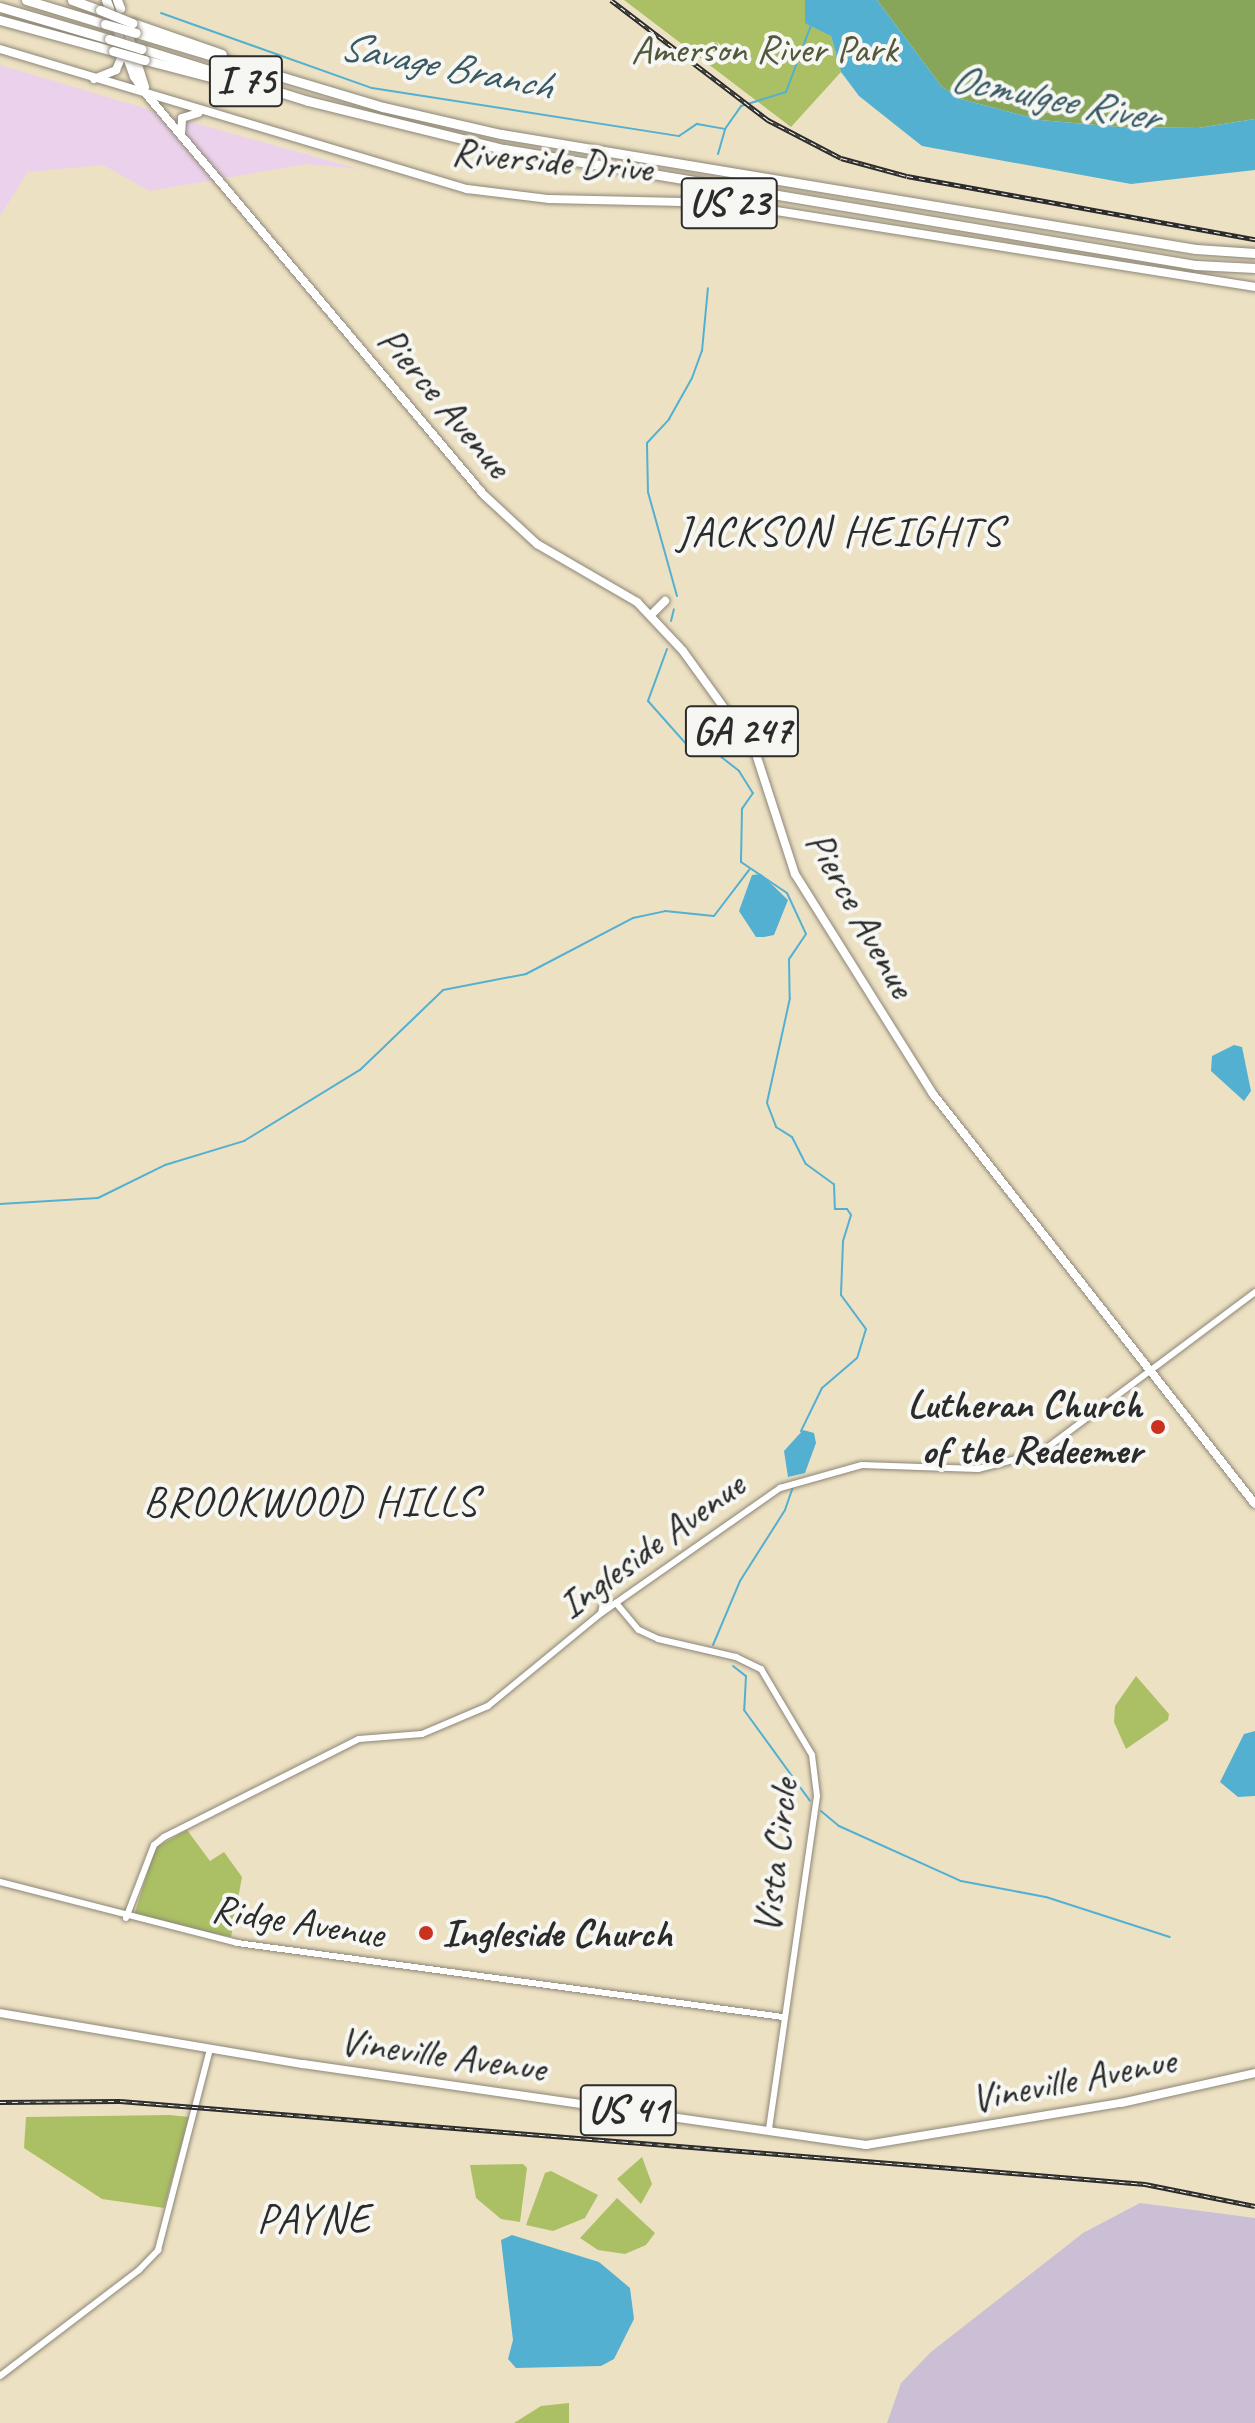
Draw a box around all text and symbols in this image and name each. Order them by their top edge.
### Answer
water label: Savage Branch [335,21,557,111]
park label: Amerson River Park [630,25,898,73]
road number: I 75 [208,47,284,115]
water label: Ocmulgee River [946,53,1162,143]
street label: Riverside Drive [450,127,654,193]
road number: US 23 [679,169,779,237]
street label: Pierce Avenue [368,317,522,487]
district label: JACKSON HEIGHTS [678,507,1002,557]
road number: GA 247 [684,697,800,765]
street label: Pierce Avenue [796,823,926,1005]
place label: Lutheran Church of the Redeemer [906,1380,1142,1474]
marker: Lutheran Church of the Redeemer [1149,1418,1167,1436]
street label: Ingleside Avenue [548,1461,754,1629]
district label: BROOKWOOD HILLS [144,1477,478,1527]
street label: Vista Circle [742,1777,808,1935]
street label: Ridge Avenue [209,1884,387,1958]
place label: Ingleside Church [442,1909,674,1957]
marker: Ingleside Church [417,1924,435,1942]
street label: Vineville Avenue [337,2016,549,2092]
street label: Vineville Avenue [967,2036,1179,2122]
road number: US 41 [578,2076,678,2144]
district label: PAYNE [257,2194,371,2244]

